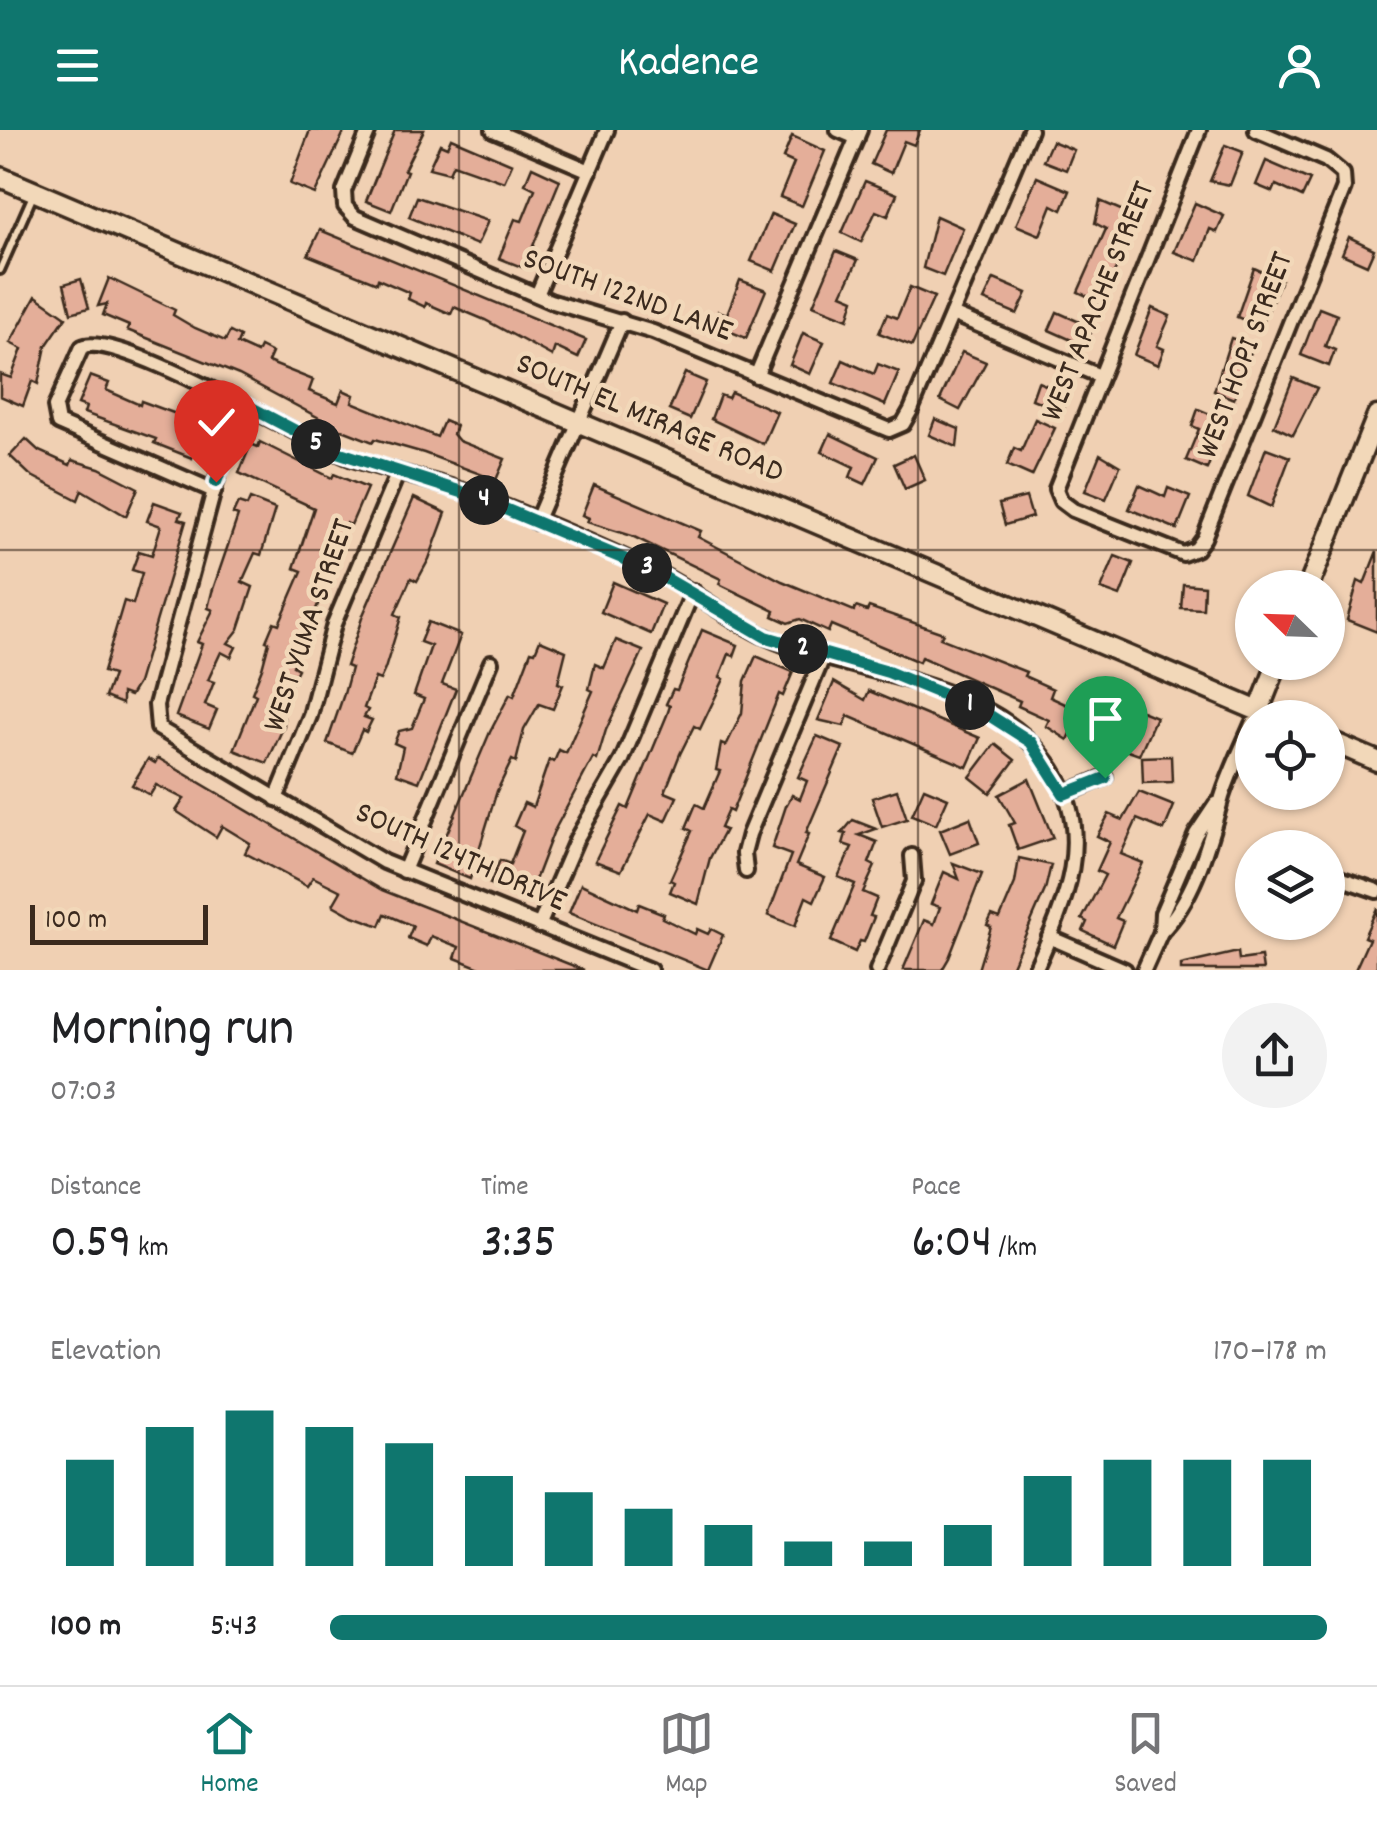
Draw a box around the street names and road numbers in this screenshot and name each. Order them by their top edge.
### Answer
street label: WEST APACHE STREET [1031,175,1169,429]
street label: SOUTH 122ND LANE [516,238,739,356]
street label: WEST HOPI STREET [1186,246,1308,466]
street label: SOUTH EL MIRAGE ROAD [508,343,790,497]
street label: WEST YUMA STREET [253,513,369,739]
street label: SOUTH 124TH DRIVE [347,792,574,926]

